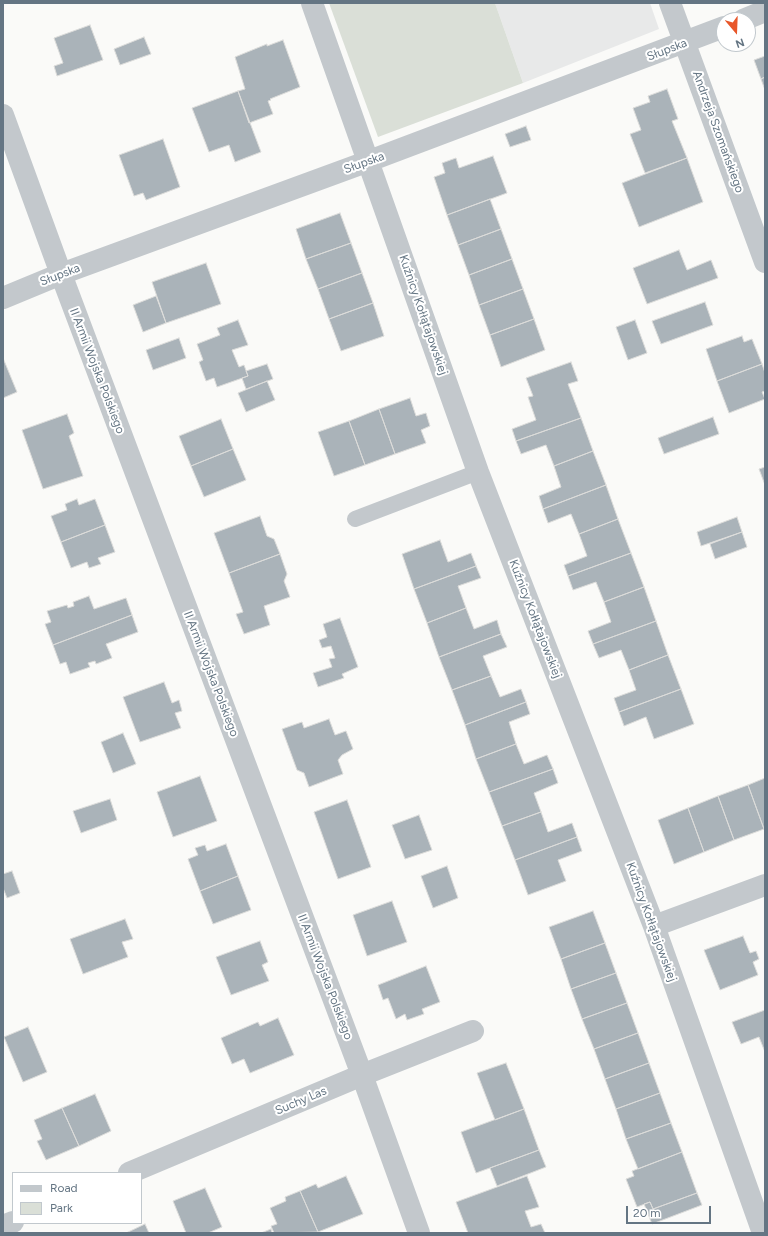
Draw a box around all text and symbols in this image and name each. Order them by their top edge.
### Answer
north arrow [716,12,756,52]
text: N [734,35,746,50]
street label: Słupska [645,36,689,64]
street label: Andrzeja Szomańskiego [689,69,747,195]
street label: Słupska [342,149,386,177]
street label: Kuźnicy Kołłątajowskiej [396,253,450,377]
street label: Słupska [38,261,82,289]
street label: II Armii Wojska Polskiego [66,306,128,436]
street label: Kuźnicy Kołłątajowskiej [506,558,564,680]
street label: II Armii Wojska Polskiego [180,609,242,739]
street label: Kuźnicy Kołłątajowskiej [623,860,679,984]
street label: II Armii Wojska Polskiego [294,912,356,1042]
street label: Suchy Las [273,1084,329,1118]
legend [12,1172,142,1224]
text: Road [50,1181,78,1195]
scale bar [628,1198,713,1224]
text: Park [50,1201,73,1215]
text: 20 m [633,1206,661,1220]

